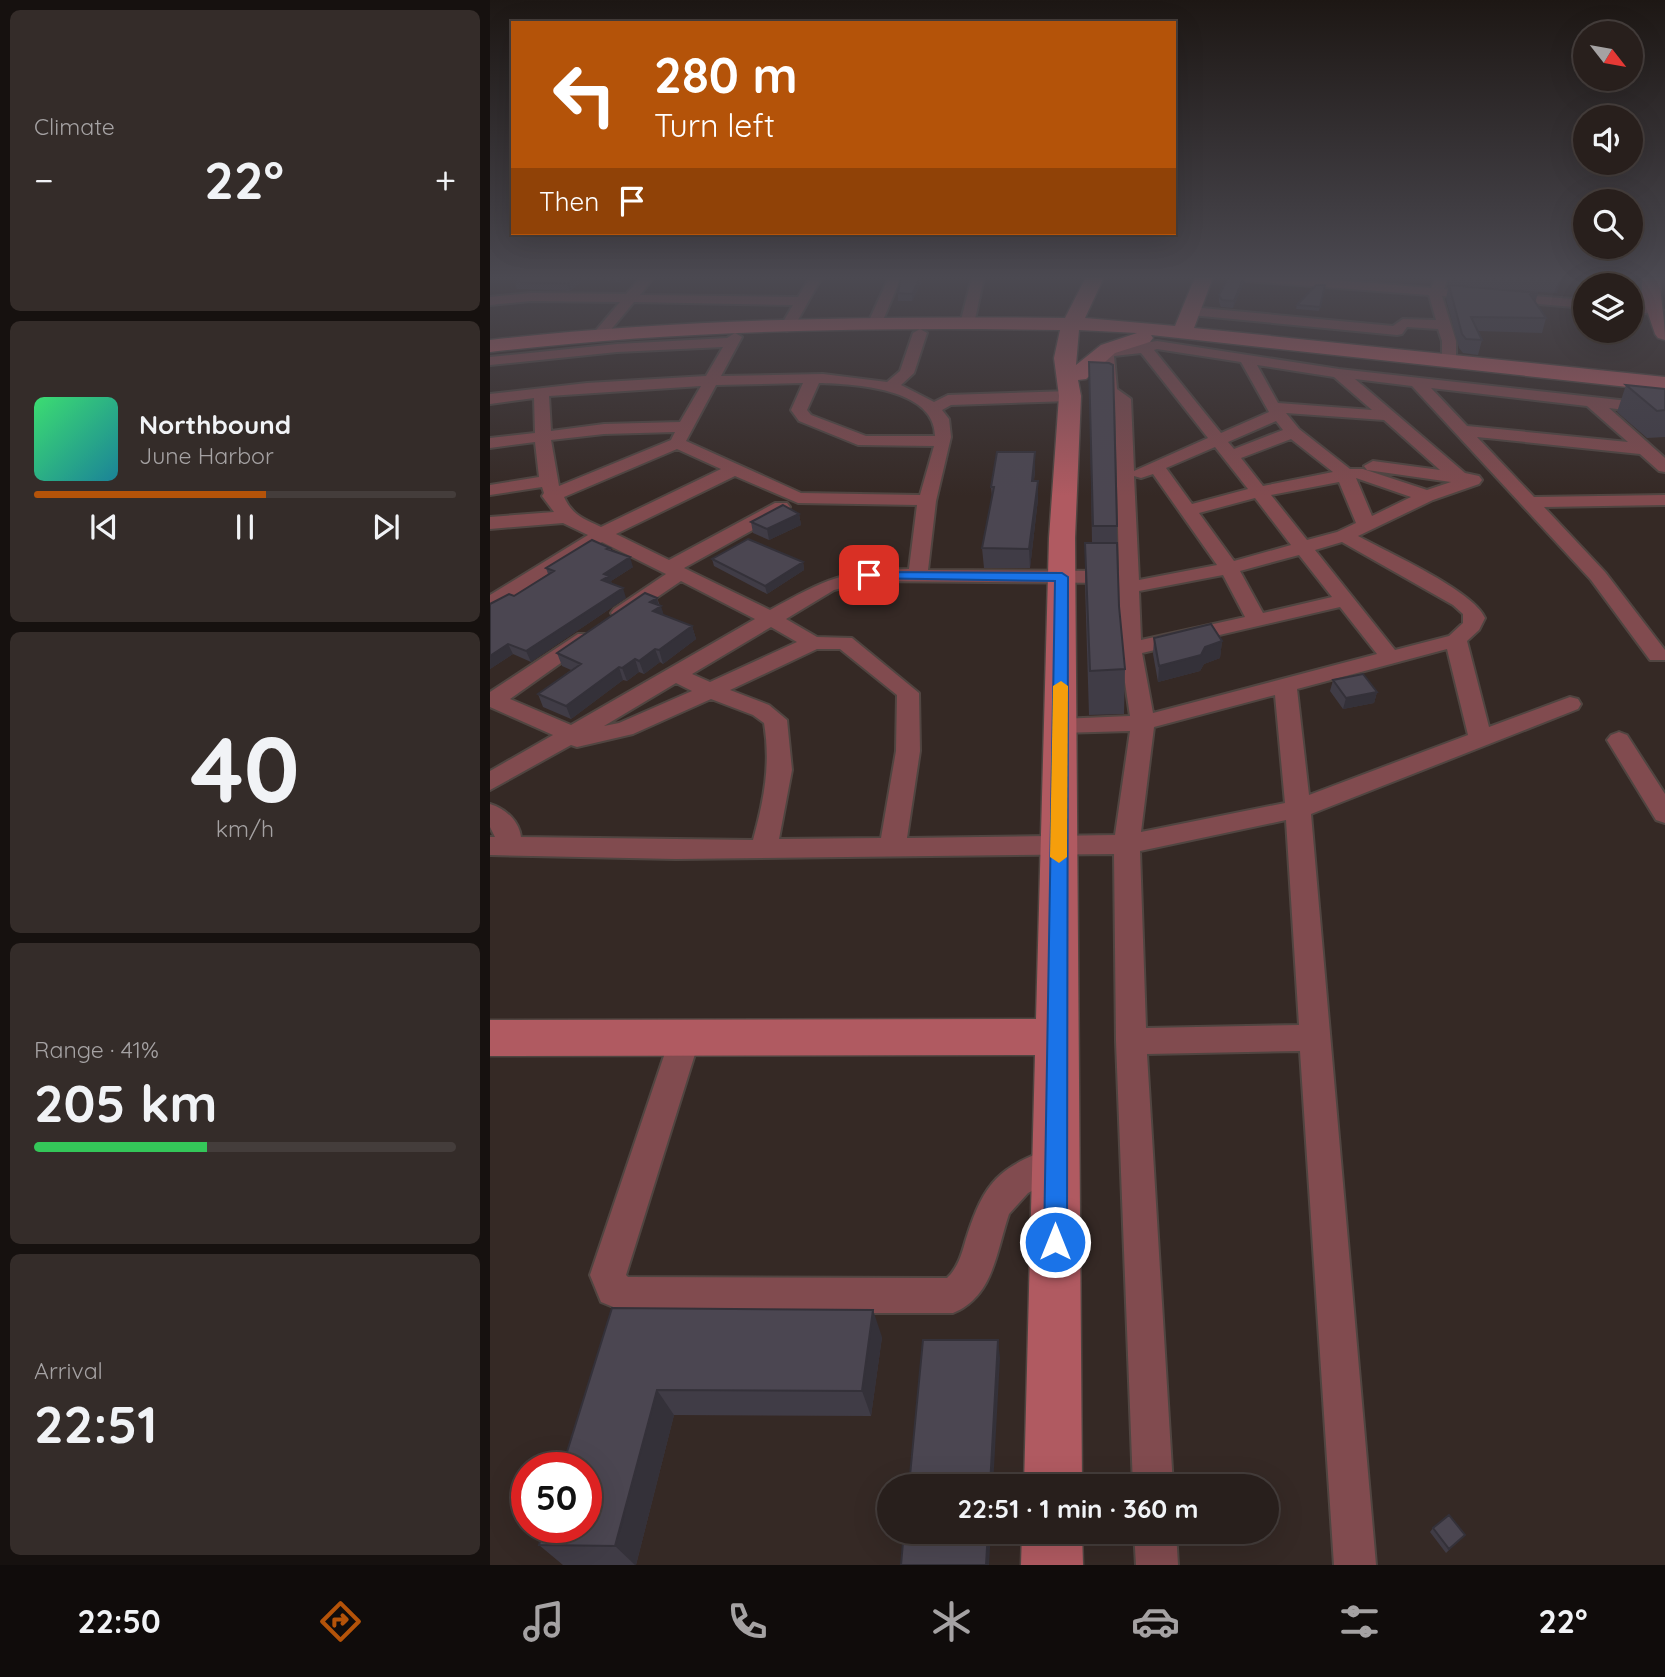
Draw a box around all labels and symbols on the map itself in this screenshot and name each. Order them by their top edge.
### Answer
north arrow [1573,21,1643,91]
pin [839,545,899,605]
position arrow [1018,1205,1092,1279]
speed limit sign: 50 [511,1452,602,1543]

